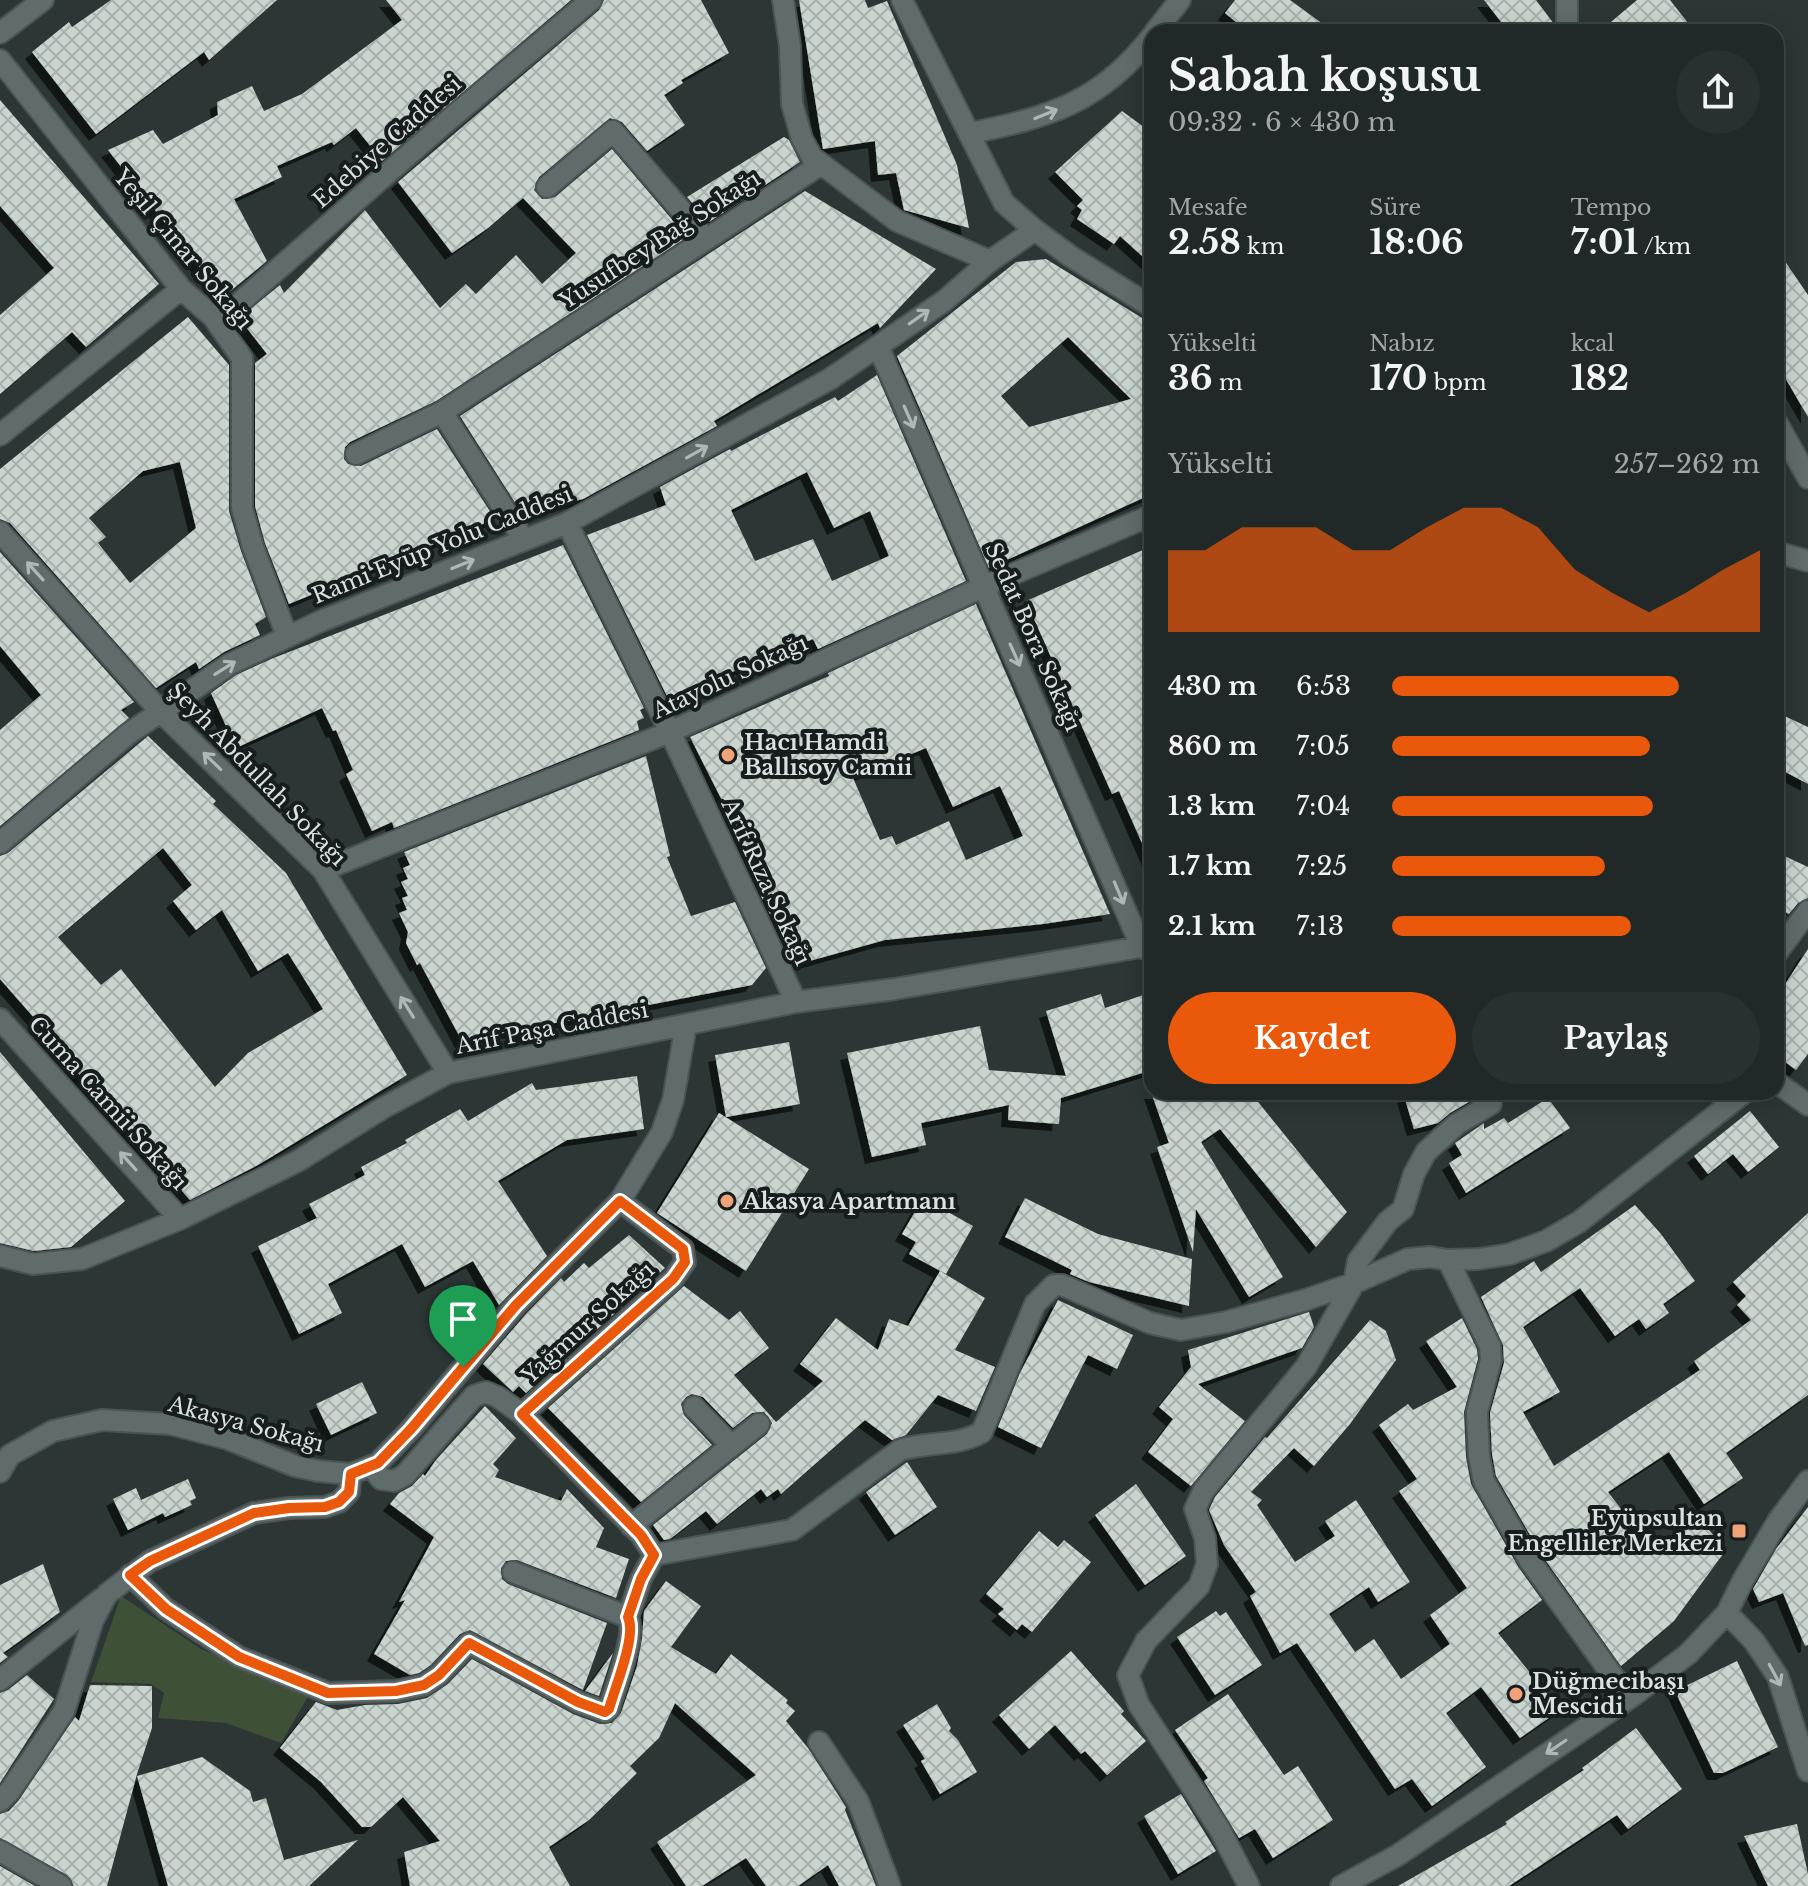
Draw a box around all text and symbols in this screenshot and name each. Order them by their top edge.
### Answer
text: Sabah koşusu [1168,48,1481,103]
button: share [1676,50,1760,134]
street label: Edebiye Caddesi [307,70,467,214]
one-way arrow [1033,105,1058,120]
text: 09:32 · 6 × 430 m [1168,106,1395,138]
street label: Yeşil Çınar Sokağı [107,162,258,335]
street label: Yusufbey Bağ Sokağı [554,165,766,315]
text: Mesafe [1168,194,1248,221]
text: Süre [1369,194,1421,221]
text: Tempo [1571,194,1652,221]
text: 2.58 [1168,221,1241,263]
text: 18:06 [1369,221,1464,263]
text: 7:01 [1571,221,1638,263]
text: km [1241,233,1284,260]
text: /km [1638,233,1691,260]
one-way arrow [907,309,930,325]
text: Yükselti [1168,330,1257,357]
text: Nabız [1369,330,1435,357]
text: kcal [1571,330,1615,357]
text: 36 [1168,357,1213,399]
text: 170 [1369,357,1427,399]
text: 182 [1571,357,1629,399]
text: m [1213,369,1243,396]
text: bpm [1427,369,1487,396]
one-way arrow [903,404,918,429]
one-way arrow [685,444,708,460]
text: Yükselti [1168,448,1273,480]
text: 257–262 m [1614,448,1760,480]
street label: Rami Eyüp Yolu Caddesi [308,480,576,610]
street label: Sedat Bora Sokağı [979,539,1087,736]
one-way arrow [450,556,475,570]
one-way arrow [26,562,44,582]
street label: Atayolu Sokağı [647,629,812,725]
one-way arrow [1008,643,1023,667]
one-way arrow [213,659,236,675]
text: 430 m [1168,670,1257,702]
text: 6:53 [1296,670,1351,702]
street label: Şeyh Abdullah Sokağı [162,677,352,872]
place label: Hacı Hamdi Ballısoy Camii [744,729,912,781]
text: 860 m [1168,730,1257,762]
text: 7:05 [1296,730,1350,762]
marker: Hacı Hamdi Ballısoy Camii [719,746,737,764]
one-way arrow [202,751,222,770]
text: 1.3 km [1168,790,1256,822]
text: 7:04 [1296,790,1350,822]
street label: Arif Rıza Sokağı [715,793,817,970]
text: 1.7 km [1168,850,1252,882]
text: 7:25 [1296,850,1347,882]
one-way arrow [1112,880,1127,905]
text: 2.1 km [1168,910,1256,942]
text: 7:13 [1296,910,1344,942]
button: Kaydet [1168,992,1456,1084]
button: Paylaş [1472,992,1760,1084]
one-way arrow [398,996,414,1019]
street label: Arif Paşa Caddesi [453,996,651,1060]
street label: Cuma Camii Sokağı [23,1011,193,1196]
one-way arrow [119,1151,137,1171]
place label: Akasya Apartmanı [742,1188,956,1215]
marker: Akasya Apartmanı [718,1192,736,1210]
street label: Yağmur Sokağı [515,1256,660,1390]
pin [429,1285,497,1367]
icon: arrive [441,1297,485,1341]
street label: Akasya Sokağı [164,1390,327,1458]
place label: Eyüpsultan Engelliler Merkezi [1508,1505,1723,1557]
marker: Eyüpsultan Engelliler Merkezi [1730,1522,1748,1540]
one-way arrow [1767,1662,1783,1686]
place label: Düğmecibaşı Mescidi [1532,1668,1684,1720]
marker: Düğmecibaşı Mescidi [1507,1685,1525,1703]
one-way arrow [1545,1740,1568,1756]

